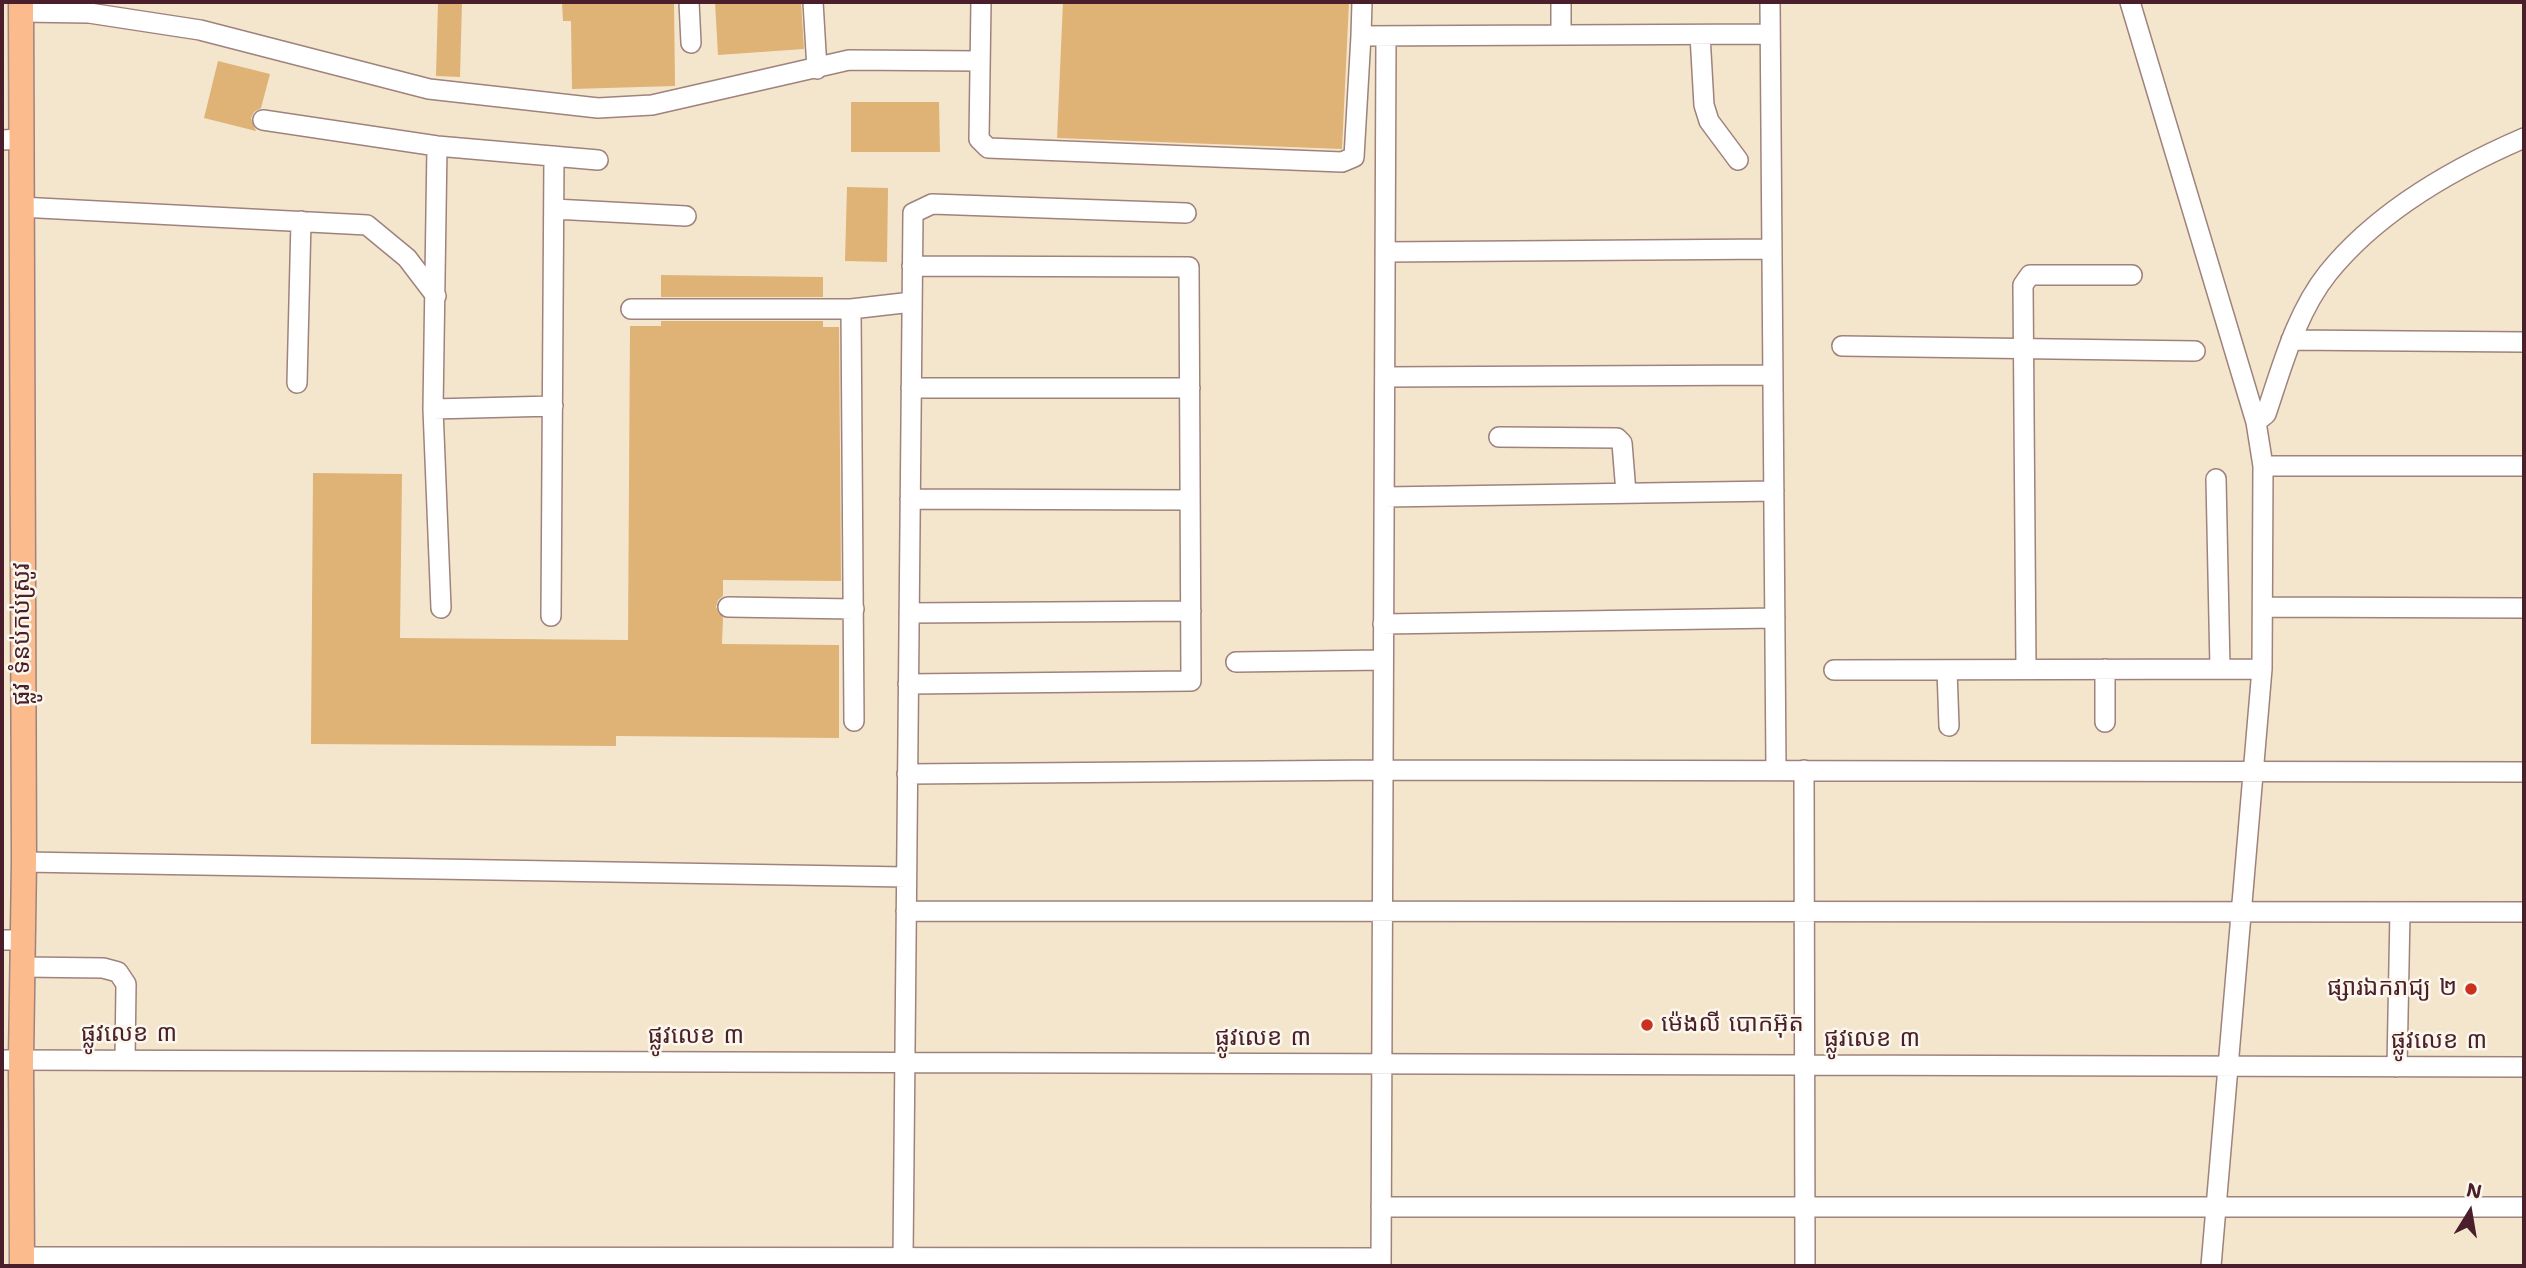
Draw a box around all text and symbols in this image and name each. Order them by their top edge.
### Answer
street label: ផ្លូវ ទំនប់កប់ស្រូវ [9,562,37,706]
place label: ផ្សារឯករាជ្យ ២ [2327,975,2457,1003]
marker: ផ្សារឯករាជ្យ ២ [2463,981,2479,997]
place label: ម៉េងលី បោកអ៊ុត [1661,1011,1804,1039]
marker: ម៉េងលី បោកអ៊ុត [1639,1017,1655,1033]
street label: ផ្លូវលេខ ៣ [81,1021,177,1049]
street label: ផ្លូវលេខ ៣ [648,1023,744,1051]
street label: ផ្លូវលេខ ៣ [1215,1025,1311,1053]
street label: ផ្លូវលេខ ៣ [1824,1026,1920,1054]
street label: ផ្លូវលេខ ៣ [2391,1028,2487,1056]
north arrow [2435,1177,2505,1247]
text: N [2464,1177,2484,1205]

